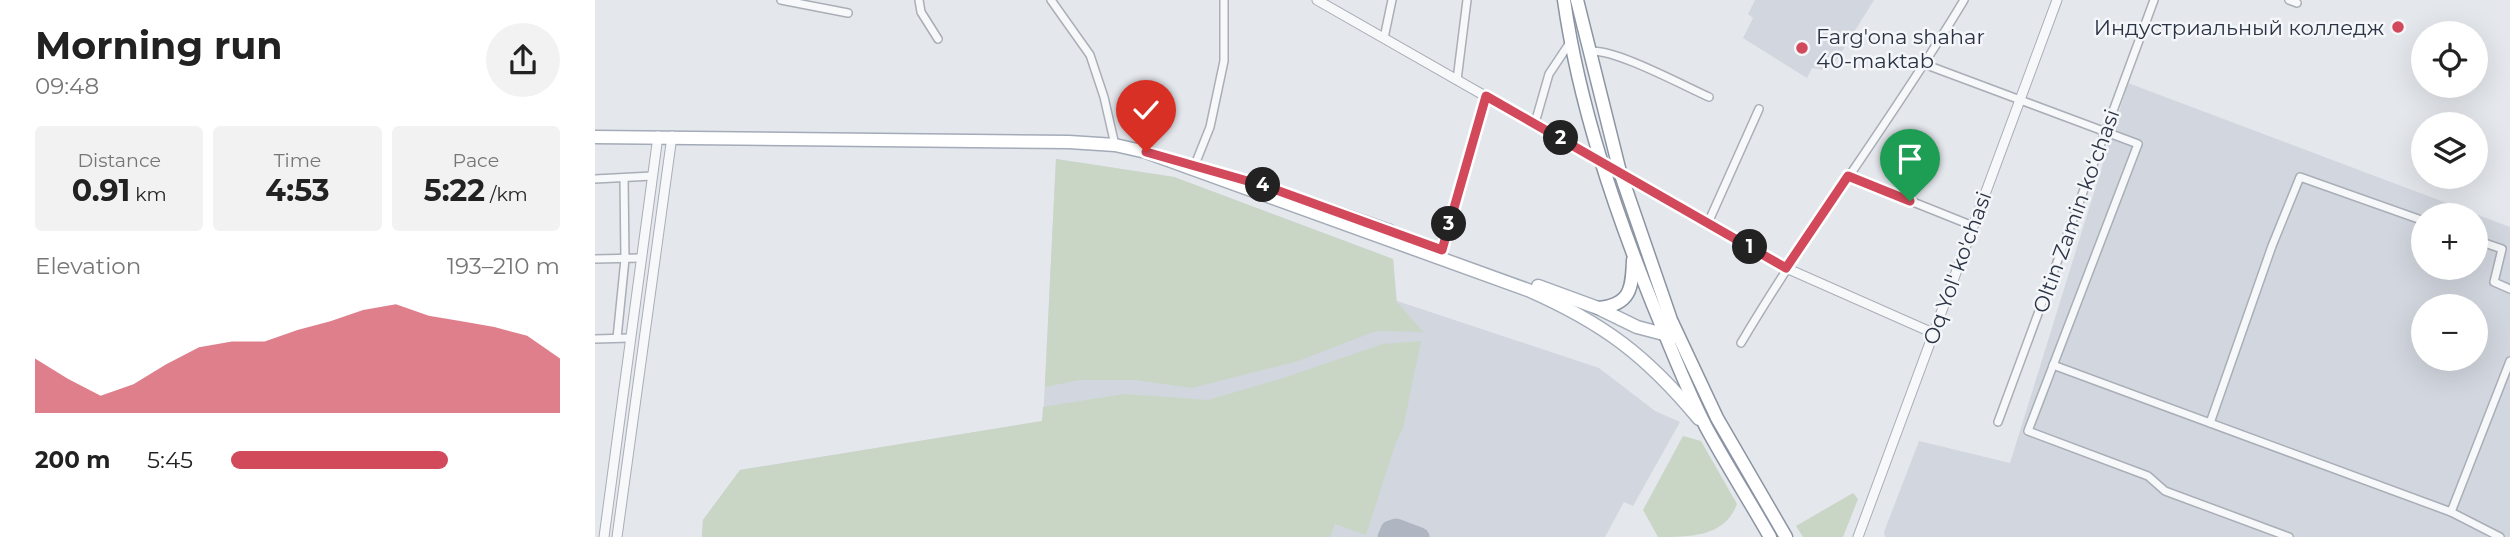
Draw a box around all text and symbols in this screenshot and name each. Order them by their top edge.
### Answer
place label: Индустриальный колледж [2094,15,2384,40]
marker: Индустриальный колледж [2390,19,2406,35]
map controls [2411,21,2488,371]
button: locate [2411,21,2488,98]
text: Morning run [35,22,283,69]
button: share [486,23,560,97]
place label: Farg'ona shahar 40-maktab [1816,24,1985,73]
marker: Farg'ona shahar 40-maktab [1794,40,1810,56]
text: 09:48 [35,72,99,100]
pin [1116,80,1176,152]
icon: check [1127,91,1165,129]
street label: Oltin Zamin koʻchasi [2028,106,2124,316]
button: layers [2411,112,2488,189]
pin: 2 [1543,120,1579,156]
text: 2 [1555,126,1566,149]
pin [1880,129,1940,201]
icon: arrive [1891,140,1929,178]
text: Distance [77,149,161,172]
text: Time [274,149,321,172]
text: Pace [453,149,499,172]
pin: 4 [1245,168,1281,202]
text: 0.91 [72,172,130,209]
text: 4:53 [265,172,330,209]
text: 5:22 [424,172,485,209]
text: 4 [1256,173,1269,196]
text: km [130,183,167,206]
text: /km [485,183,528,206]
street label: Oq Yol' ko'chasi [1918,188,1996,348]
button: + [2411,203,2488,280]
pin: 3 [1431,206,1467,242]
text: 3 [1443,212,1454,235]
pin: 1 [1733,230,1767,264]
text: 1 [1746,235,1753,258]
text: Elevation [35,252,141,280]
text: 193–210 m [447,252,560,280]
button: − [2411,294,2488,371]
text: 200 m [35,446,110,474]
text: 5:45 [147,446,193,474]

